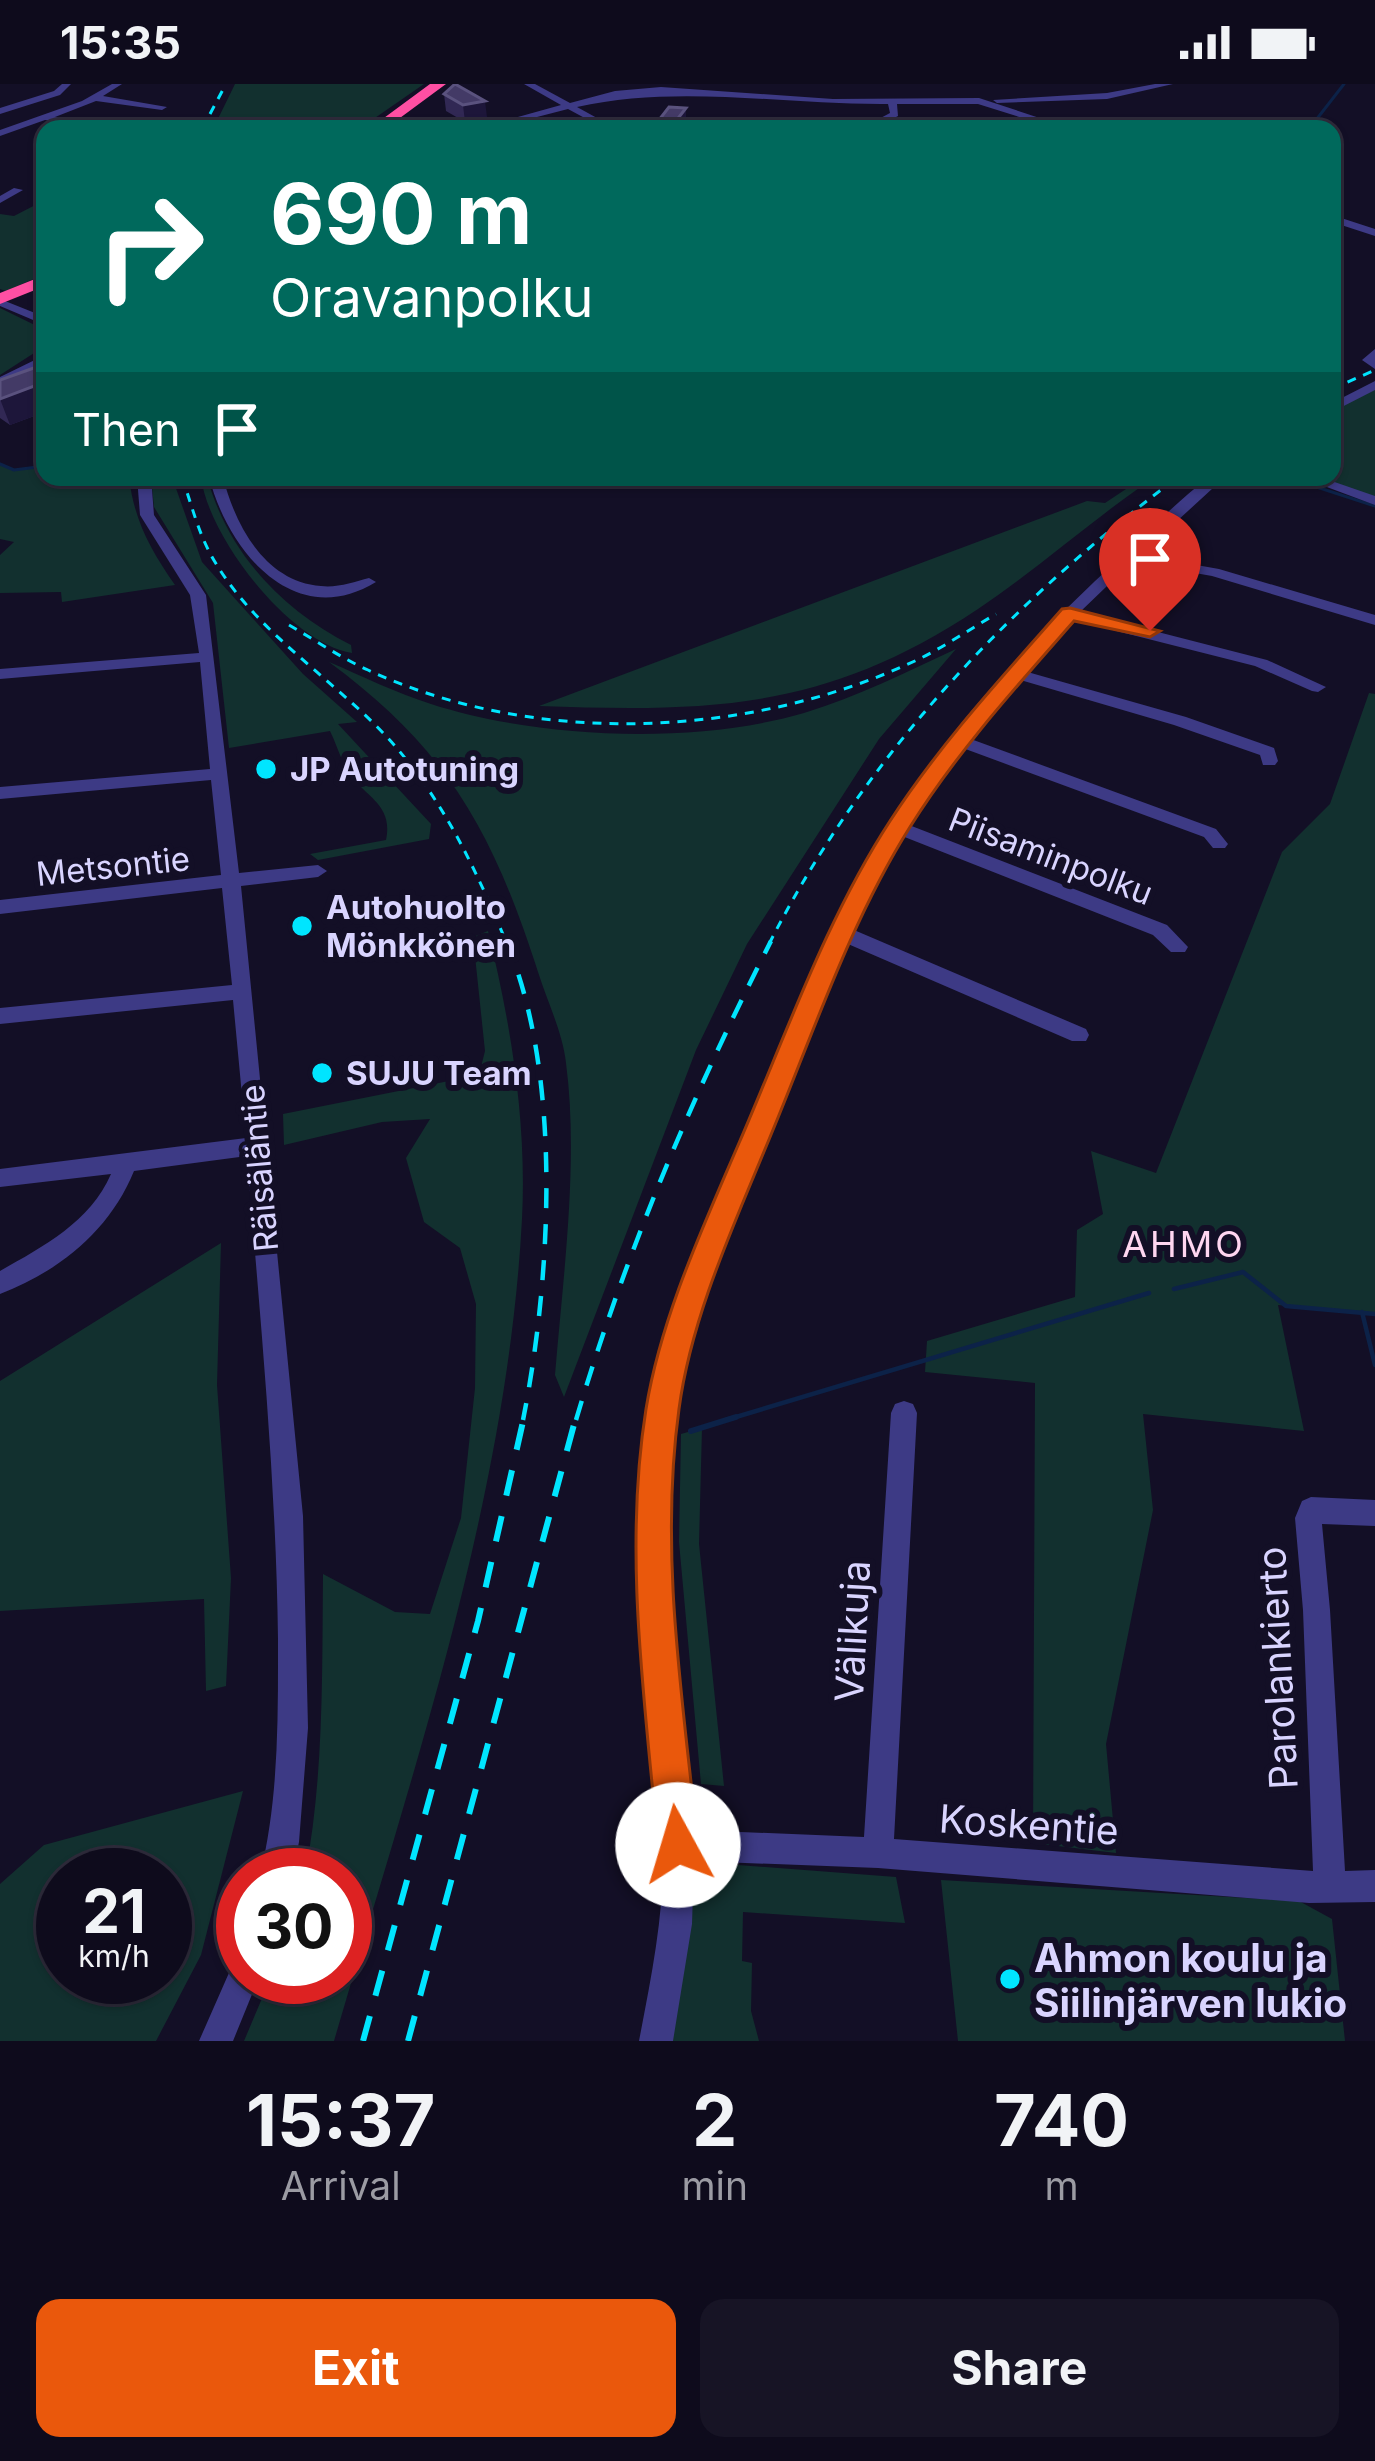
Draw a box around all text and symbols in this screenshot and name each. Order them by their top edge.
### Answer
text: 15:35 [60,15,181,70]
text: 690 m [270,163,532,264]
icon: right [72,168,228,324]
text: Oravanpolku [270,265,594,330]
icon: arrive [204,396,270,462]
text: Then [72,402,180,457]
pin [1099,508,1201,631]
icon: arrive [1117,526,1183,592]
place label: JP Autotuning [290,749,519,789]
marker: JP Autotuning [253,756,279,782]
street label: Piisaminpolku [943,799,1159,913]
street label: Metsontie [34,838,192,894]
place label: Autohuolto Mönkkönen [326,887,516,965]
marker: Autohuolto Mönkkönen [289,913,315,939]
place label: SUJU Team [346,1053,532,1093]
marker: SUJU Team [309,1060,335,1086]
street label: Räisäläntie [232,1083,286,1253]
district label: AHMO [1122,1222,1246,1266]
street label: Parolankierto [1247,1545,1307,1791]
street label: Välikuja [825,1559,879,1703]
position arrow [615,1782,741,1908]
street label: Koskentie [938,1794,1120,1854]
speed limit sign: 30 [216,1848,372,2004]
text: 21 [82,1875,146,1947]
place label: Ahmon koulu ja Siilinjärven lukio [1034,1934,1347,2026]
text: km/h [78,1938,150,1974]
marker: Ahmon koulu ja Siilinjärven lukio [997,1966,1023,1992]
text: 15:37 [246,2076,435,2163]
text: 2 [692,2076,737,2163]
text: 740 [994,2076,1129,2163]
text: Arrival [281,2162,401,2209]
text: min [681,2162,748,2209]
text: m [1044,2162,1079,2209]
button: Exit [36,2299,676,2437]
button: Share [700,2299,1339,2437]

